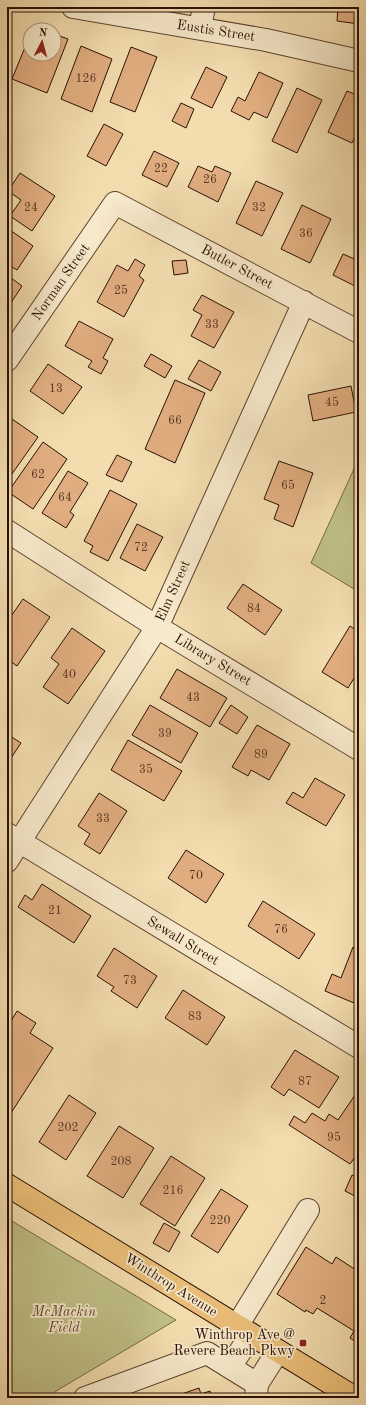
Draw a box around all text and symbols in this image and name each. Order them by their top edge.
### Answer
street label: Eustis Street [176,18,256,44]
north arrow [22,22,62,62]
text: N [38,28,48,40]
house number: 126 [76,73,96,85]
house number: 22 [154,163,168,175]
house number: 26 [203,174,217,186]
house number: 24 [24,202,38,214]
house number: 32 [252,202,266,214]
house number: 36 [299,228,313,240]
street label: Norman Street [29,241,93,323]
street label: Butler Street [199,242,275,292]
house number: 25 [114,284,128,297]
house number: 33 [205,319,219,331]
house number: 13 [49,383,63,395]
house number: 45 [325,396,339,409]
house number: 66 [168,415,182,427]
house number: 62 [31,469,45,481]
house number: 65 [281,479,295,492]
house number: 64 [58,492,72,504]
house number: 72 [134,542,148,554]
street label: Elm Street [153,558,193,624]
house number: 84 [247,603,261,615]
street label: Library Street [172,632,254,688]
house number: 40 [62,669,76,681]
house number: 43 [186,692,200,704]
house number: 39 [158,728,172,740]
house number: 89 [254,749,268,761]
house number: 35 [139,763,153,776]
house number: 33 [96,813,110,825]
house number: 70 [189,870,203,882]
house number: 21 [48,905,62,917]
street label: Sewall Street [145,914,221,968]
house number: 76 [274,924,288,936]
house number: 73 [123,975,137,987]
house number: 83 [188,1011,202,1023]
house number: 87 [298,1076,312,1088]
house number: 202 [58,1122,78,1134]
house number: 95 [327,1131,341,1144]
house number: 208 [111,1156,131,1168]
house number: 216 [163,1185,183,1197]
house number: 220 [210,1215,230,1227]
street label: Winthrop Avenue [122,1251,220,1319]
house number: 2 [320,1295,326,1307]
park label: McMackin Field [31,1305,96,1335]
place label: Winthrop Ave @ Revere Beach Pkwy [174,1328,296,1358]
marker: Winthrop Ave @ Revere Beach Pkwy [298,1338,308,1348]

